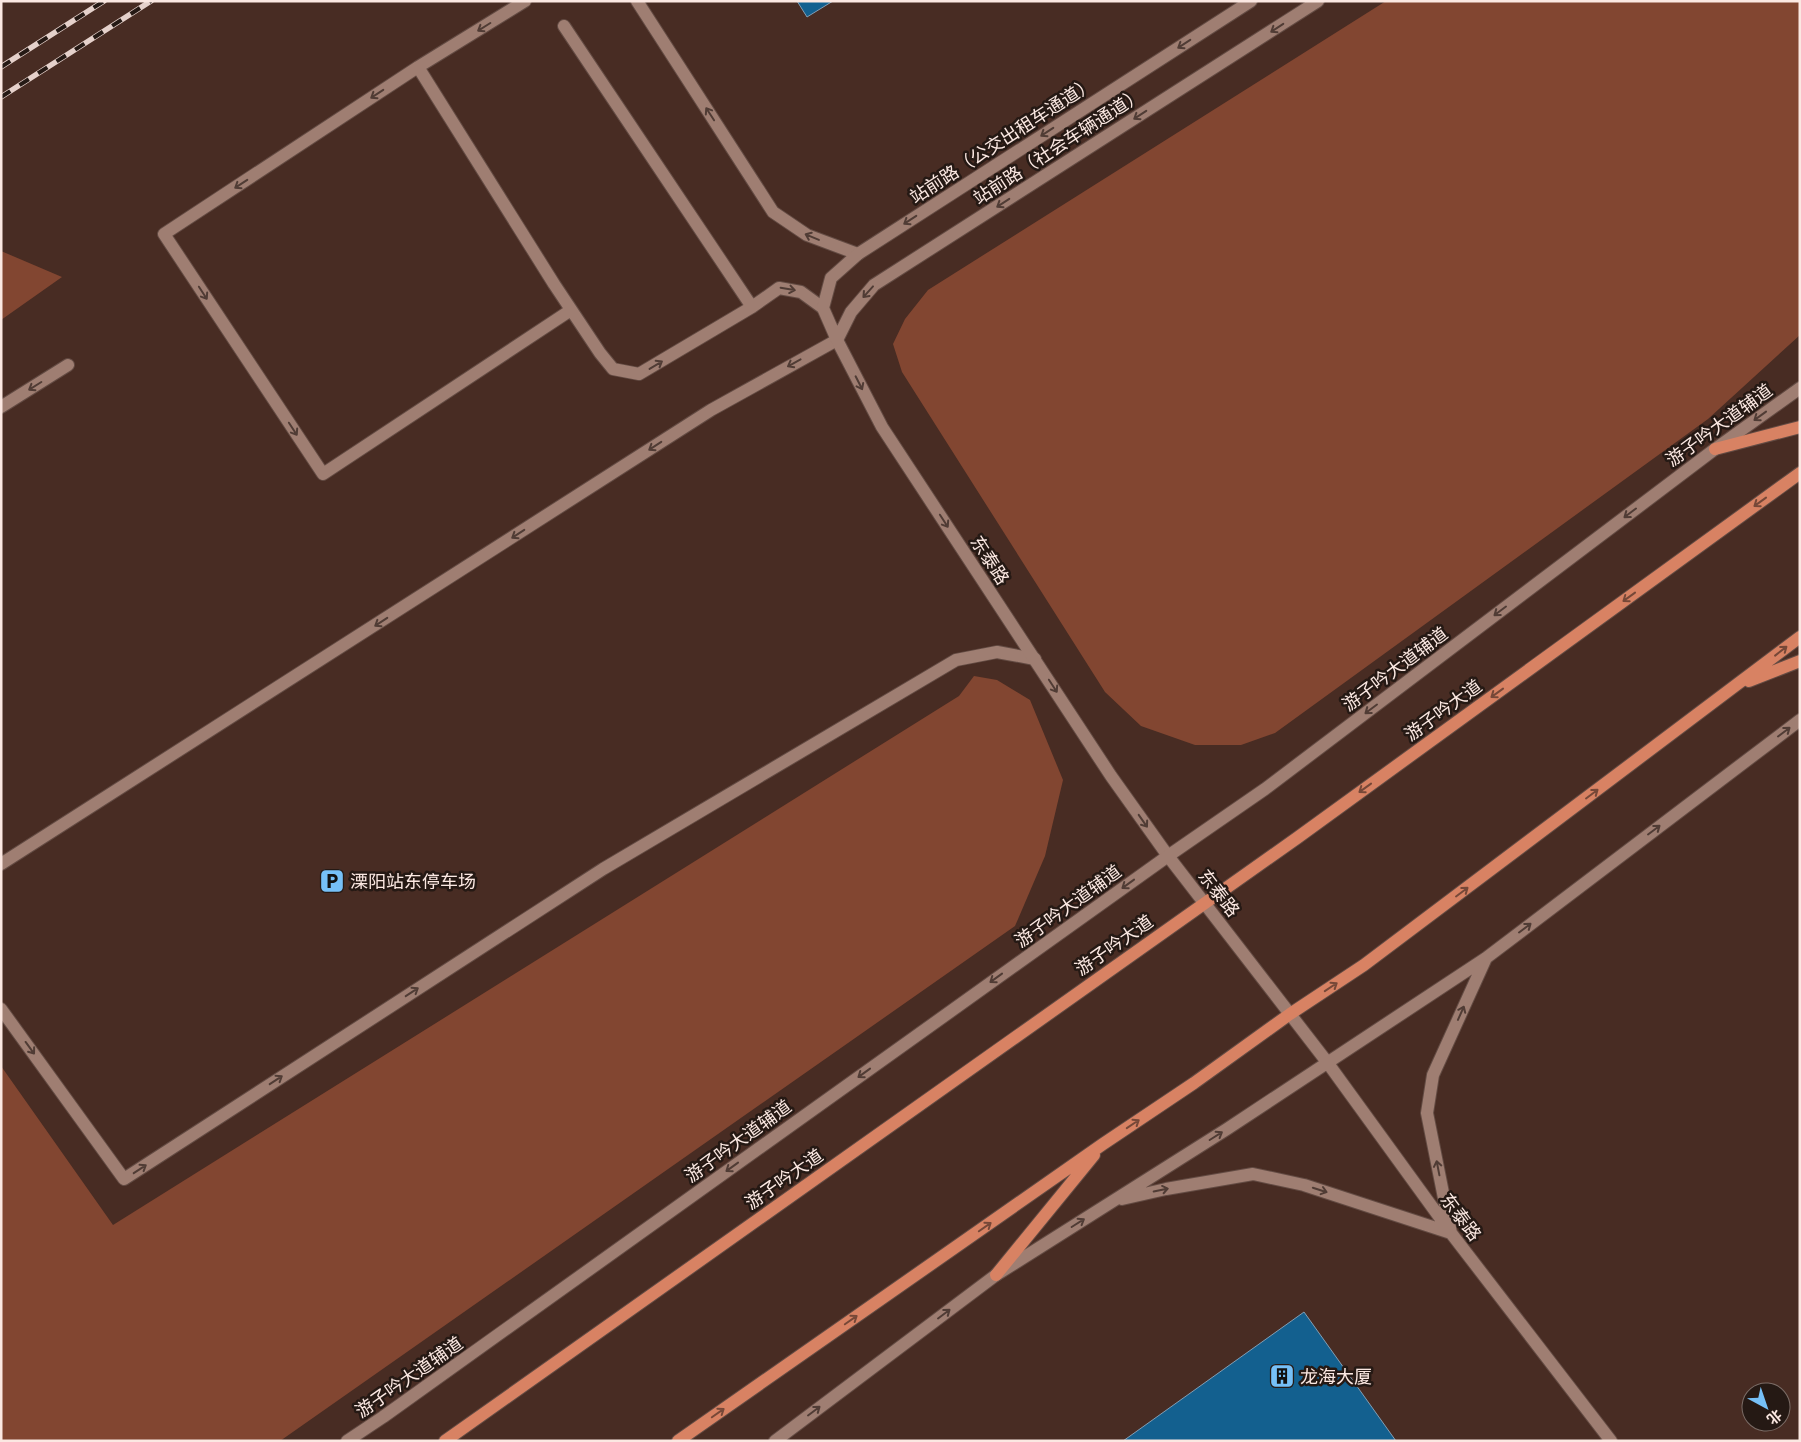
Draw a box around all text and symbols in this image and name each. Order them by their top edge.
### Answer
one-way arrow [477,22,491,32]
one-way arrow [1270,23,1284,33]
one-way arrow [1177,40,1191,50]
street label: 站前路（公交出租车通道） [905,72,1099,208]
street label: 站前路（社会车辆通道） [969,82,1147,210]
one-way arrow [370,89,384,99]
one-way arrow [705,108,715,122]
one-way arrow [1133,110,1147,120]
one-way arrow [1040,127,1054,138]
one-way arrow [235,179,249,189]
one-way arrow [996,197,1010,208]
one-way arrow [904,215,918,225]
one-way arrow [805,231,820,241]
one-way arrow [779,285,795,295]
one-way arrow [198,286,208,300]
one-way arrow [862,286,873,299]
one-way arrow [648,359,662,369]
one-way arrow [788,359,802,369]
one-way arrow [855,375,864,390]
street label: 游子吟大道辅道 [1661,379,1777,471]
one-way arrow [28,381,42,391]
one-way arrow [1753,411,1767,421]
one-way arrow [288,421,298,435]
one-way arrow [648,441,662,451]
one-way arrow [1753,497,1767,507]
one-way arrow [1623,508,1637,518]
one-way arrow [939,514,949,528]
one-way arrow [511,529,525,539]
street label: 东泰路 [966,531,1014,589]
one-way arrow [1622,592,1636,602]
one-way arrow [1493,606,1507,616]
one-way arrow [374,617,388,627]
street label: 游子吟大道辅道 [1338,622,1452,716]
one-way arrow [1774,646,1788,656]
street label: 游子吟大道 [1400,675,1486,745]
one-way arrow [1047,679,1058,693]
one-way arrow [1491,687,1504,698]
one-way arrow [1364,704,1378,714]
one-way arrow [1777,727,1790,738]
one-way arrow [1358,783,1372,793]
one-way arrow [1585,789,1599,799]
one-way arrow [1138,814,1149,827]
one-way arrow [1647,825,1660,836]
street label: 游子吟大道辅道 [1011,860,1125,952]
street label: 东泰路 [1193,865,1245,921]
parking icon: 溧阳站东停车场 [319,868,345,894]
place label: 溧阳站东停车场 [350,870,476,893]
one-way arrow [1121,879,1135,889]
one-way arrow [1455,886,1468,897]
street label: 游子吟大道 [1071,910,1157,980]
one-way arrow [1518,923,1532,933]
one-way arrow [989,973,1003,983]
one-way arrow [1323,982,1337,992]
one-way arrow [405,987,419,997]
one-way arrow [1456,1006,1466,1021]
one-way arrow [25,1041,35,1055]
one-way arrow [857,1068,871,1078]
one-way arrow [269,1075,283,1086]
street label: 游子吟大道辅道 [681,1095,795,1187]
one-way arrow [1125,1119,1139,1129]
one-way arrow [1208,1130,1222,1140]
street label: 游子吟大道 [741,1144,827,1214]
one-way arrow [1433,1161,1442,1177]
one-way arrow [726,1162,739,1173]
one-way arrow [133,1164,147,1174]
one-way arrow [1152,1185,1168,1194]
one-way arrow [1312,1186,1327,1195]
street label: 东泰路 [1436,1189,1486,1245]
one-way arrow [1071,1217,1085,1227]
one-way arrow [977,1222,991,1232]
one-way arrow [937,1308,950,1319]
one-way arrow [844,1315,858,1325]
street label: 游子吟大道辅道 [351,1331,467,1423]
building icon: 龙海大厦 [1269,1363,1295,1389]
place label: 龙海大厦 [1300,1365,1372,1388]
north arrow [1741,1382,1791,1432]
one-way arrow [807,1406,820,1417]
text: 北 [1763,1406,1786,1428]
one-way arrow [711,1408,725,1418]

